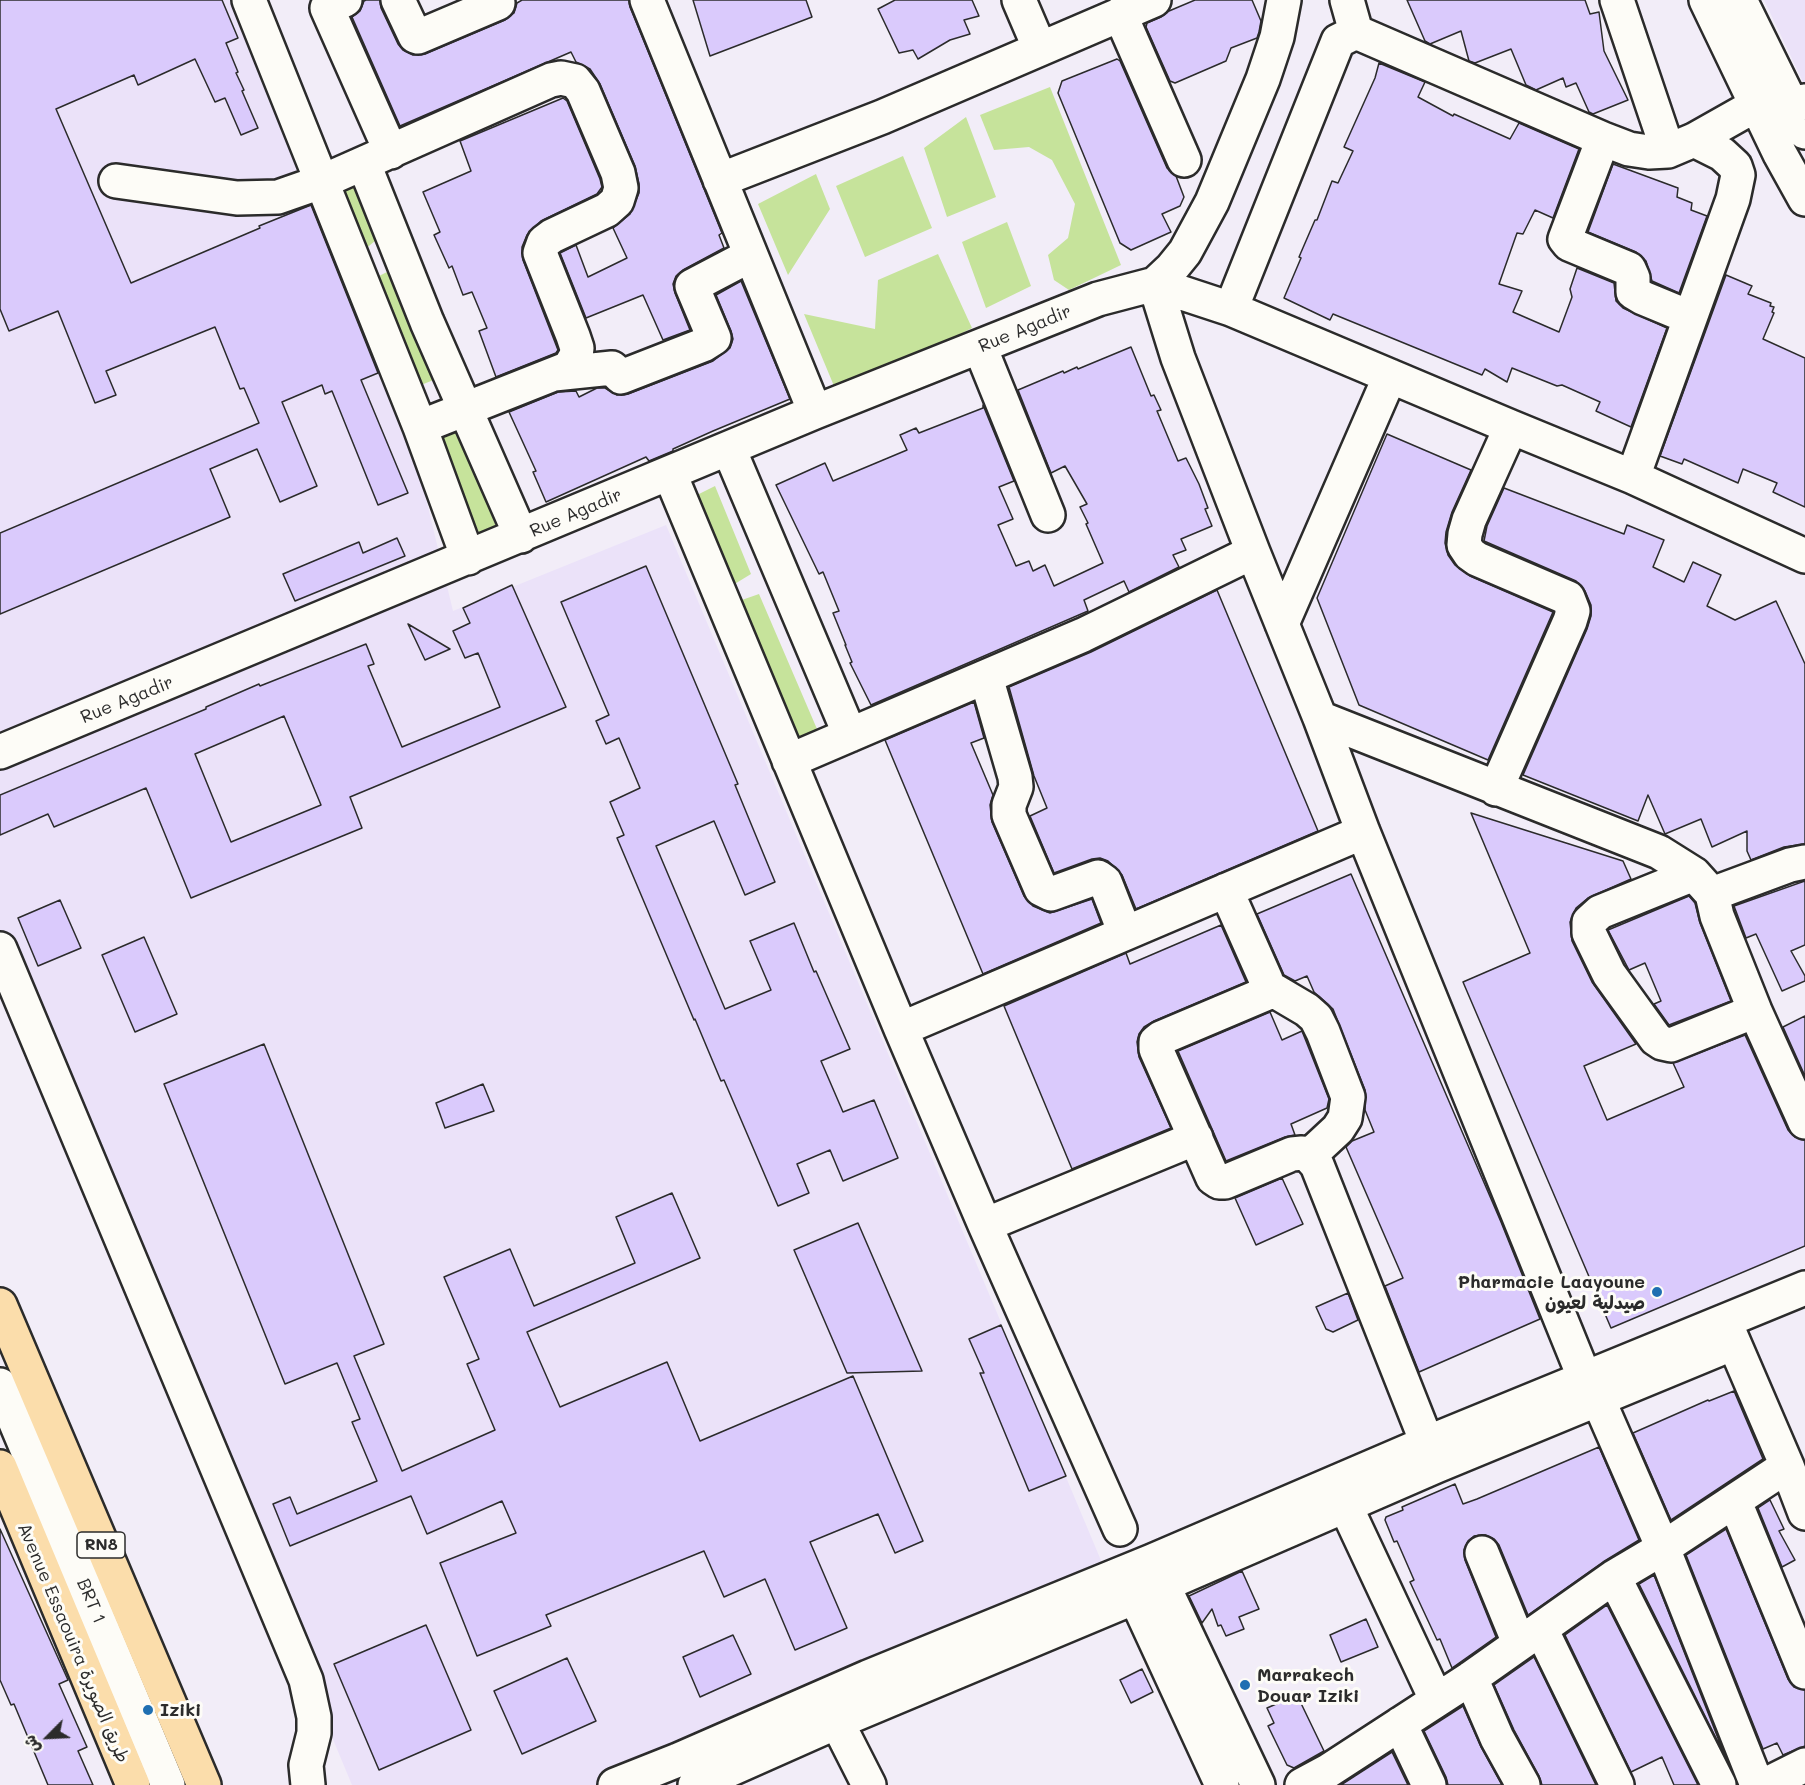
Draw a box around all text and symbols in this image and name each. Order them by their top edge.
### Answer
street label: Rue Agadir [975,301,1075,357]
street label: Rue Agadir [527,484,625,542]
street label: Rue Agadir [77,672,177,728]
place label: Pharmacie Laayoune صيدلية لعيون [1458,1271,1645,1314]
marker: Pharmacie Laayoune صيدلية لعيون [1650,1285,1664,1299]
street label: Avenue Essaouira طريق الصويرة [13,1520,133,1766]
road number: RN8 [77,1532,125,1558]
street label: BRT 1 [72,1575,110,1627]
place label: Marrakech Douar Iziki [1257,1664,1359,1706]
marker: Marrakech Douar Iziki [1238,1678,1252,1692]
place label: Iziki [160,1699,201,1721]
marker: Iziki [141,1703,155,1717]
north arrow [18,1707,78,1767]
text: ش [18,1732,44,1757]

